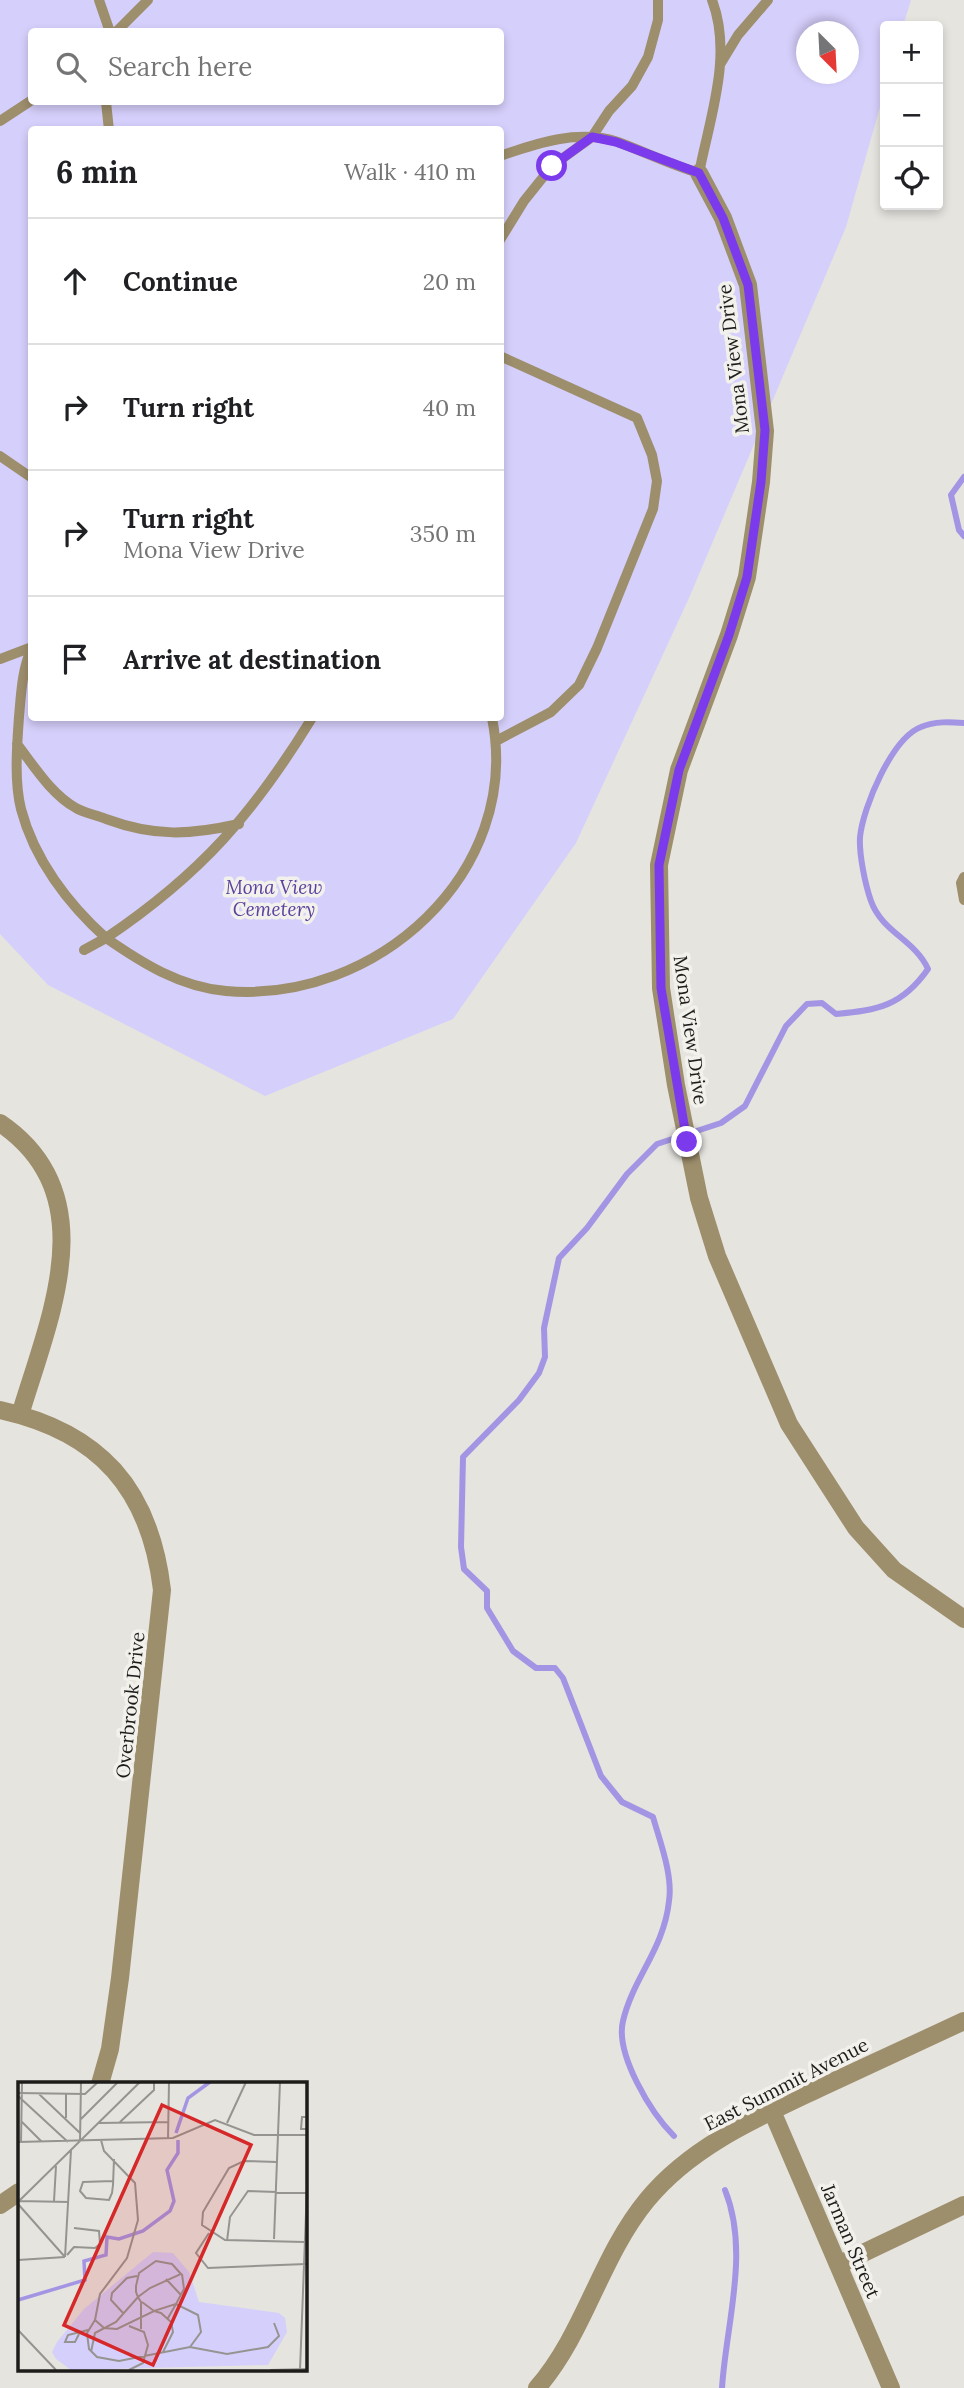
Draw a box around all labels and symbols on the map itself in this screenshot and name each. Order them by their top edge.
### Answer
north arrow [796,21,859,84]
route start [536,150,567,181]
street label: Mona View Drive [712,283,754,435]
park label: Mona View Cemetery [225,875,323,921]
street label: Mona View Drive [669,954,713,1106]
route end [671,1126,702,1157]
street label: Overbrook Drive [110,1631,150,1779]
street label: East Summit Avenue [700,2032,872,2136]
inset map [18,2082,306,2370]
street label: Jarman Street [816,2179,886,2302]

